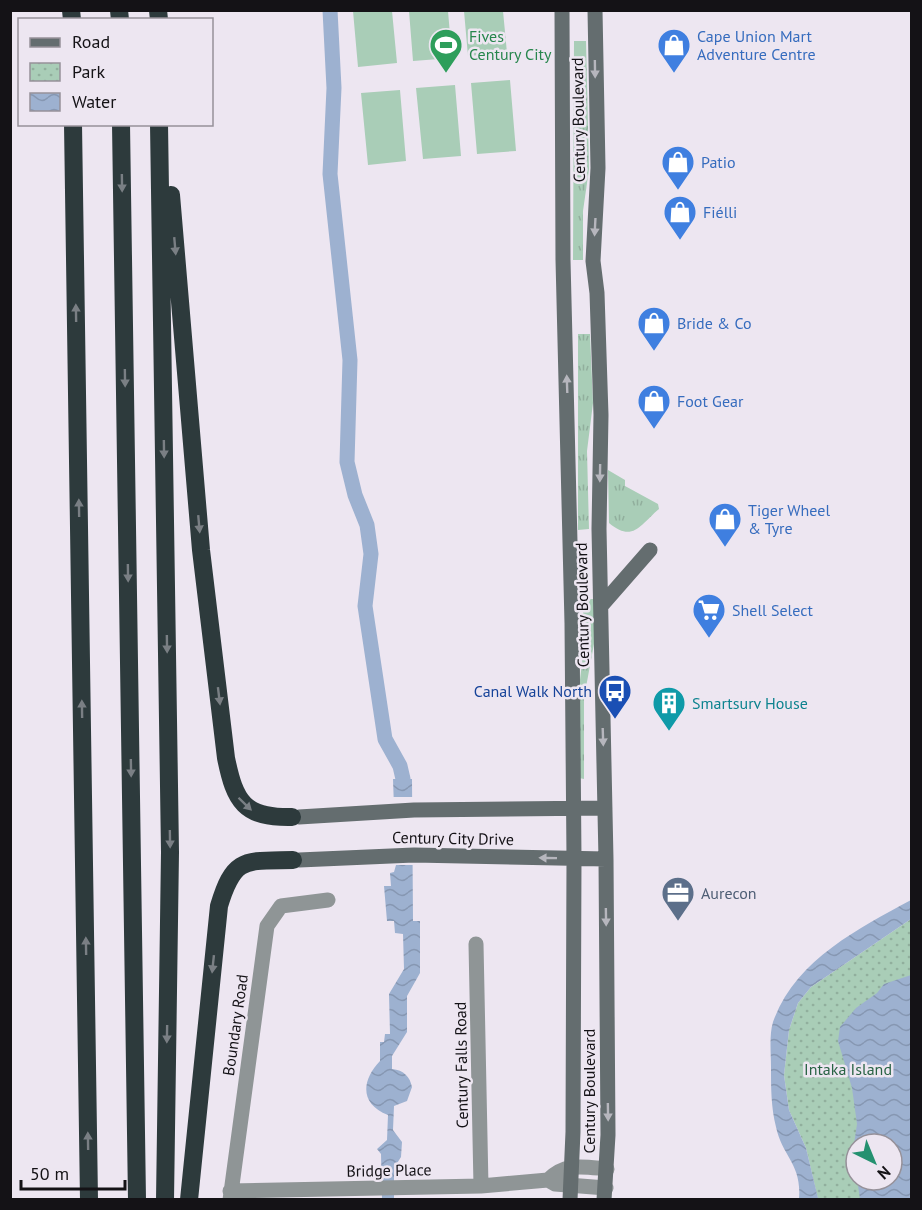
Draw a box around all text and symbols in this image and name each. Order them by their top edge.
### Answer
legend [18,18,213,126]
place label: Fives Century City [469,26,552,64]
place label: Cape Union Mart Adventure Centre [697,26,816,64]
sports icon: Fives Century City [428,27,464,74]
shop icon: Cape Union Mart Adventure Centre [656,27,692,74]
text: Road [72,30,110,53]
street label: Century Boulevard [567,57,589,183]
one-way arrow [590,59,600,78]
text: Park [72,60,105,83]
text: Water [72,90,116,113]
shop icon: Patio [660,144,696,191]
place label: Patio [701,152,736,172]
one-way arrow [117,173,127,192]
shop icon: Fiélli [662,194,698,241]
place label: Fiélli [703,202,737,222]
one-way arrow [590,217,600,236]
one-way arrow [170,236,180,255]
one-way arrow [71,304,81,323]
shop icon: Bride & Co [636,305,672,352]
place label: Bride & Co [677,313,752,333]
one-way arrow [120,368,130,387]
one-way arrow [562,375,571,394]
shop icon: Foot Gear [636,383,672,430]
place label: Foot Gear [677,391,744,411]
one-way arrow [159,440,169,459]
one-way arrow [595,464,605,483]
one-way arrow [74,499,84,518]
place label: Tiger Wheel & Tyre [748,500,830,538]
shop icon: Tiger Wheel & Tyre [707,501,743,548]
one-way arrow [194,514,204,533]
street label: Century Boulevard [571,542,593,668]
one-way arrow [123,563,133,582]
supermarket icon: Shell Select [691,592,727,639]
place label: Shell Select [732,600,813,620]
one-way arrow [162,635,172,654]
bus stop icon: Canal Walk North [597,673,633,720]
place label: Canal Walk North [474,681,592,701]
building icon: Smartsurv House [651,685,687,732]
one-way arrow [214,687,224,706]
place label: Smartsurv House [692,693,808,713]
one-way arrow [77,700,87,719]
one-way arrow [598,728,608,747]
one-way arrow [126,758,136,777]
one-way arrow [237,797,252,811]
street label: Century City Drive [392,827,514,849]
one-way arrow [165,830,175,849]
one-way arrow [538,853,557,862]
office icon: Aurecon [660,875,696,922]
place label: Aurecon [701,883,757,903]
one-way arrow [601,908,611,927]
one-way arrow [81,937,90,956]
one-way arrow [208,954,218,973]
street label: Boundary Road [218,973,252,1077]
street label: Century Falls Road [450,1002,472,1128]
one-way arrow [162,1025,172,1044]
street label: Century Boulevard [579,1029,599,1153]
park label: Intaka Island [804,1059,892,1079]
one-way arrow [603,1103,613,1122]
one-way arrow [84,1132,93,1151]
north arrow [844,1132,904,1192]
scale bar [21,1153,124,1191]
street label: Bridge Place [346,1159,432,1181]
text: 50 m [30,1162,69,1185]
text: N [874,1162,895,1184]

